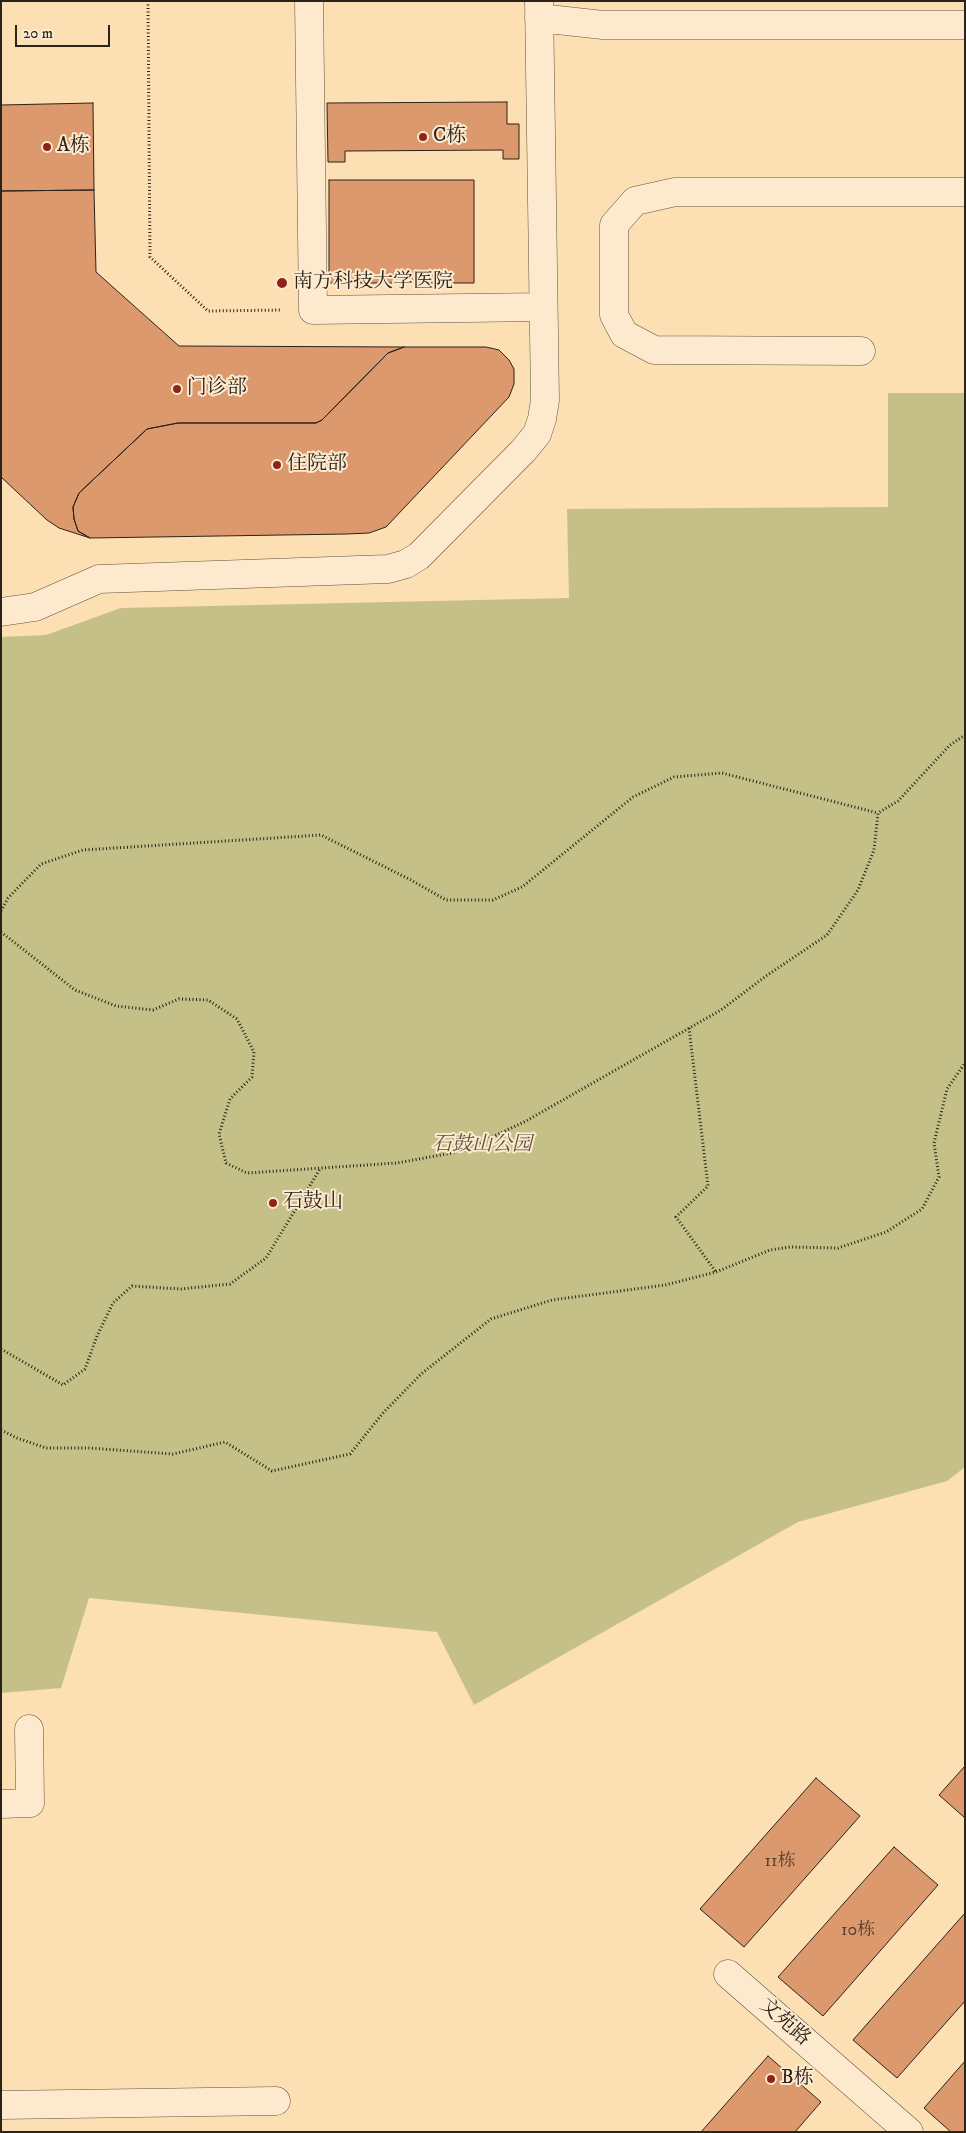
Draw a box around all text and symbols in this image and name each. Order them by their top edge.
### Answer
scale bar [18,15,112,47]
text: 20 m [23,24,53,43]
place label: C栋 [433,125,466,149]
marker: C栋 [417,131,429,143]
place label: A栋 [57,135,90,159]
marker: A栋 [41,141,53,153]
place label: 南方科技大学医院 [293,271,453,295]
marker: 南方科技大学医院 [275,276,289,290]
place label: 门诊部 [187,377,247,401]
marker: 门诊部 [171,383,183,395]
place label: 住院部 [287,453,347,477]
marker: 住院部 [271,459,283,471]
park label: 石鼓山公园 [432,1134,532,1158]
place label: 石鼓山 [283,1191,343,1215]
marker: 石鼓山 [267,1197,279,1209]
house number: 11栋 [764,1851,796,1873]
house number: 10栋 [841,1920,875,1942]
street label: 文苑路 [753,1994,815,2052]
place label: B栋 [781,2067,814,2091]
marker: B栋 [765,2073,777,2085]

